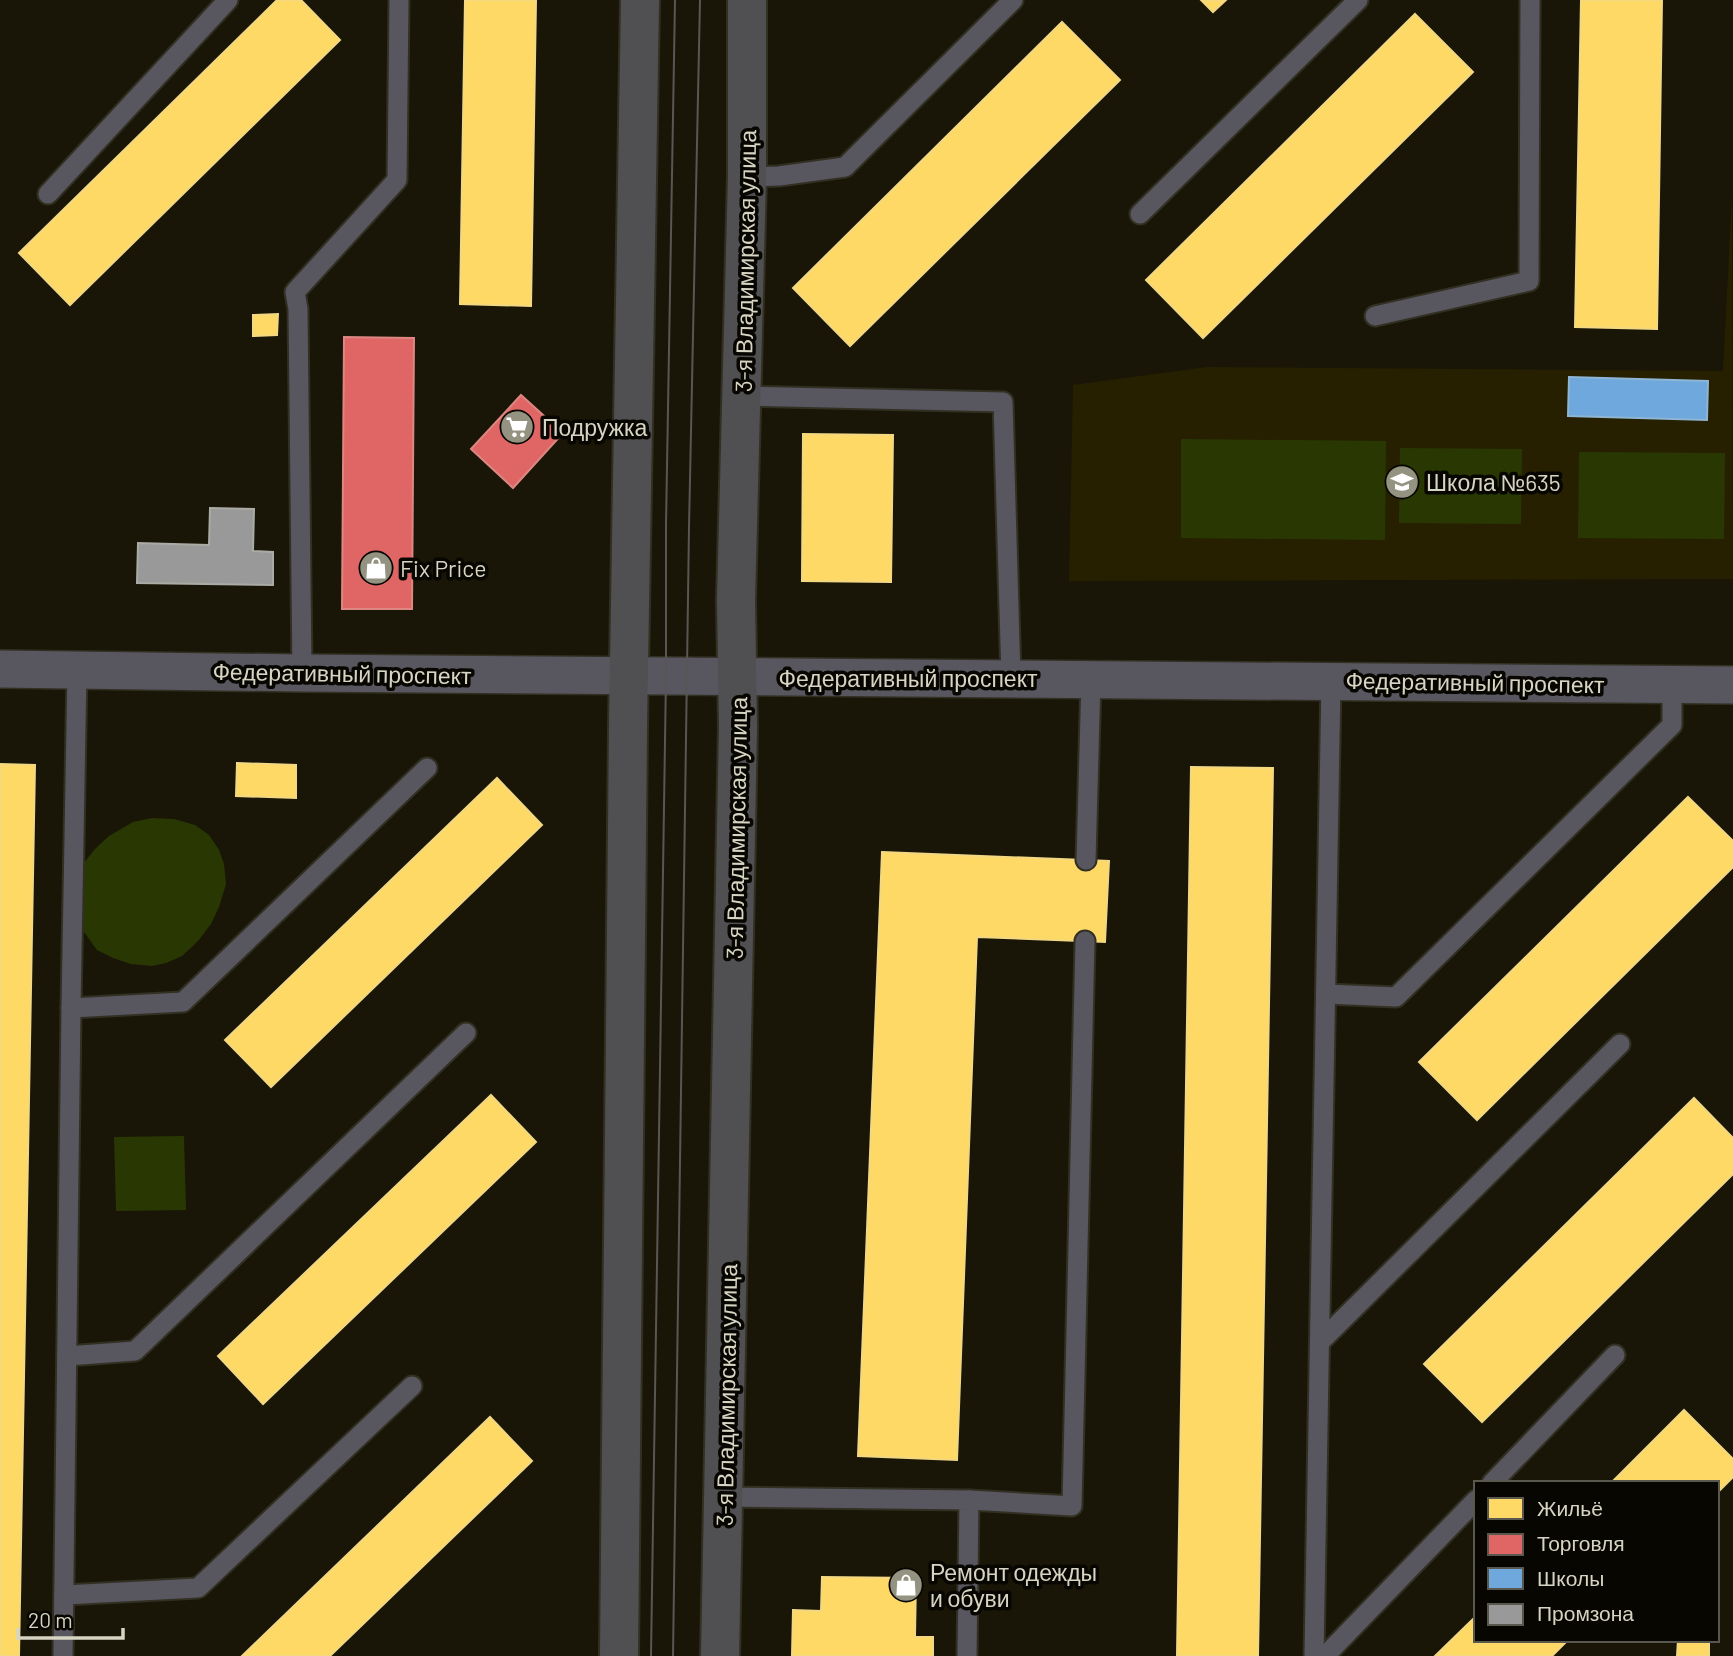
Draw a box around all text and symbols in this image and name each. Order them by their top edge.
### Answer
street label: 3-я Владимирская улица [729,129,761,392]
supermarket icon: Подружка [498,408,536,446]
place label: Подружка [542,413,647,441]
school or university icon: Школа №635 [1383,463,1421,501]
place label: Школа №635 [1426,468,1561,496]
shop icon: Fix Price [357,549,395,587]
place label: Fix Price [400,554,487,582]
street label: Федеративный проспект [212,657,472,689]
street label: Федеративный проспект [779,664,1038,692]
street label: Федеративный проспект [1345,666,1605,698]
street label: 3-я Владимирская улица [720,696,752,959]
street label: 3-я Владимирская улица [710,1263,742,1526]
legend [1474,1481,1719,1642]
text: Жильё [1537,1495,1603,1520]
text: Торговля [1537,1530,1625,1555]
place label: Ремонт одежды и обуви [930,1558,1097,1612]
text: Школы [1537,1565,1604,1590]
shop icon: Ремонт одежды и обуви [887,1566,925,1604]
scale bar [18,1596,122,1640]
text: Промзона [1537,1600,1634,1625]
text: 20 m [28,1607,73,1632]

